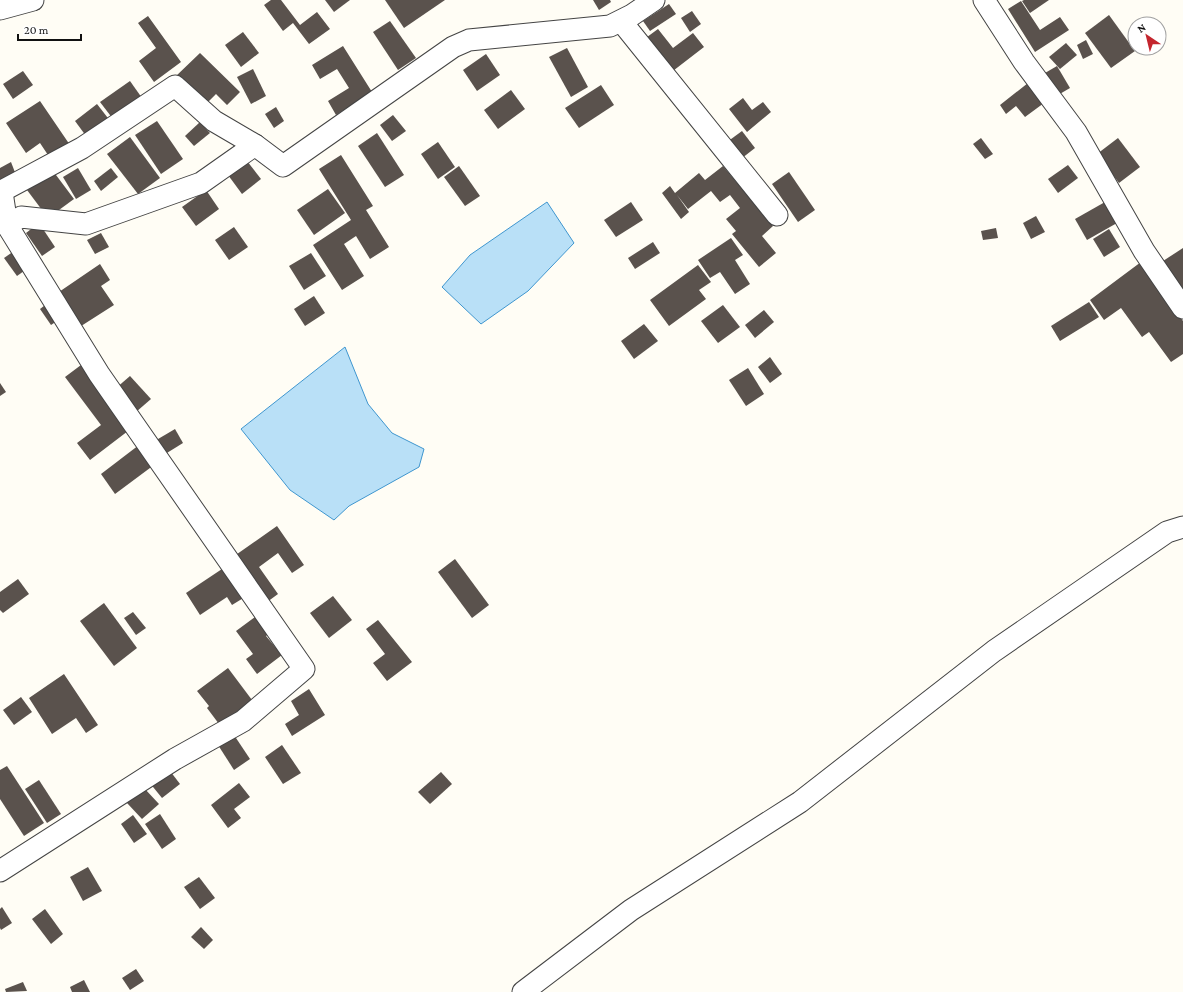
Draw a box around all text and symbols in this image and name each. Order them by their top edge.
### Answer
scale bar [18,16,81,42]
north arrow [1127,16,1167,56]
text: N [1135,20,1148,35]
text: 20 m [24,23,49,37]

